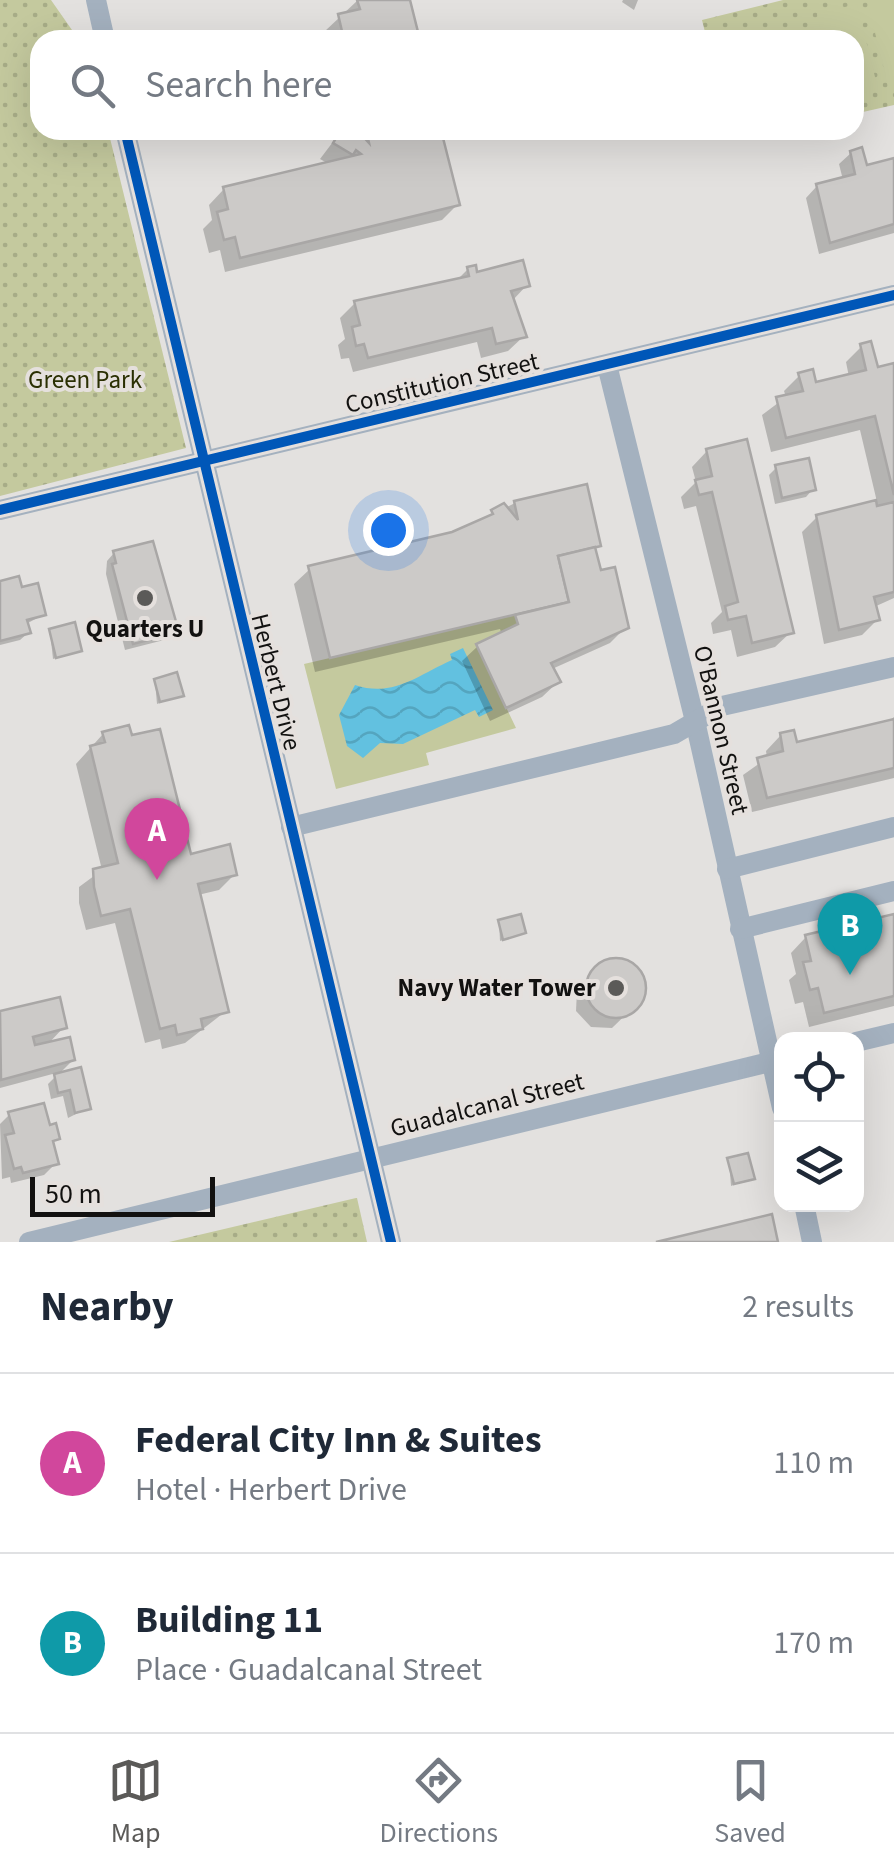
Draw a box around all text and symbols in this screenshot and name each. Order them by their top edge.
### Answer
search box [30,30,864,140]
icon: search [65,58,120,113]
text: Search here [145,58,332,112]
street label: Constitution Street [342,343,543,423]
park label: Green Park [28,362,143,398]
your location [363,505,414,556]
marker: Quarters U [134,587,156,609]
street label: Herbert Drive [242,610,310,754]
place label: Quarters U [86,611,204,647]
street label: O'Bannon Street [684,642,758,819]
pin: A [124,798,190,880]
pin: B [818,892,882,975]
place label: Navy Water Tower [398,970,596,1006]
marker: Navy Water Tower [605,977,627,999]
map controls [774,1032,864,1212]
button: locate [774,1032,864,1122]
street label: Guadalcanal Street [386,1063,588,1146]
button: layers [774,1122,864,1212]
scale bar [30,1172,215,1216]
text: 50 m [45,1174,102,1214]
text: Nearby [40,1277,174,1337]
text: 2 results [742,1284,854,1330]
text: Federal City Inn & Suites [135,1413,542,1467]
text: A [63,1440,82,1486]
text: 110 m [773,1440,854,1486]
text: Hotel · Herbert Drive [135,1467,407,1513]
text: Building 11 [135,1593,323,1647]
text: B [63,1620,82,1666]
text: 170 m [773,1620,854,1666]
text: Place · Guadalcanal Street [135,1647,482,1693]
tab: Map [108,1753,163,1853]
tab: Directions [380,1753,498,1853]
tab: Saved [714,1753,786,1853]

